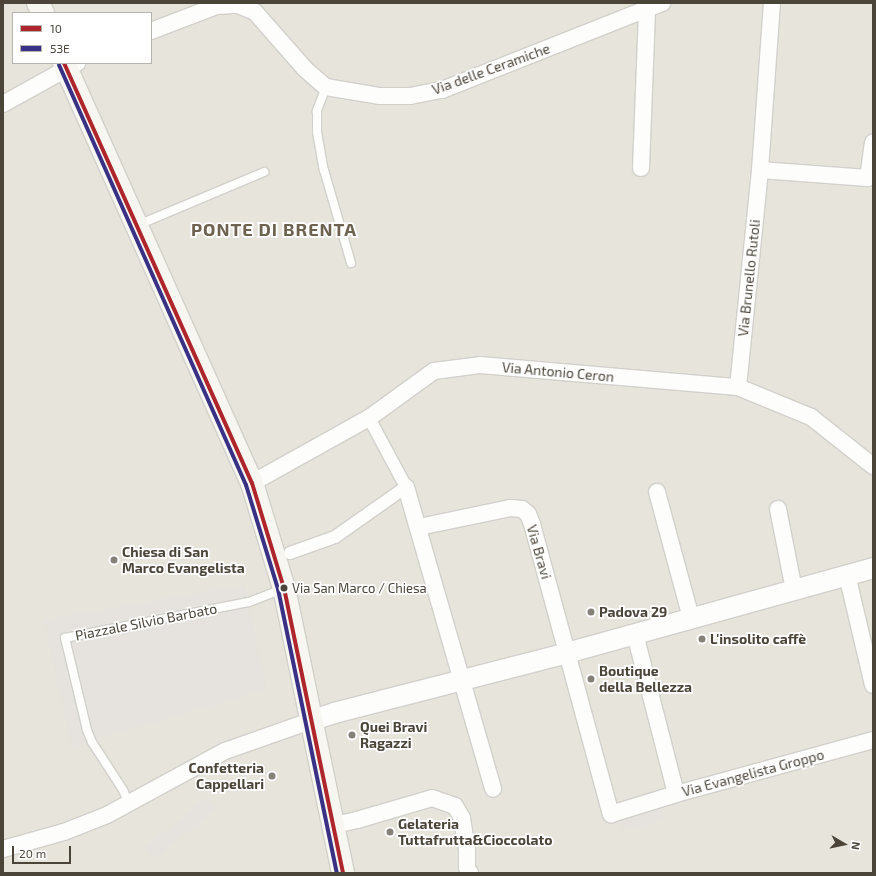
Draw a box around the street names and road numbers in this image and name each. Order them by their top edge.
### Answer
street label: Via delle Ceramiche [430,40,552,98]
street label: Via Brunello Rutoli [734,219,764,337]
street label: Via Antonio Ceron [501,359,615,385]
street label: Via Bravi [523,523,555,581]
street label: Piazzale Silvio Barbato [74,600,218,644]
street label: Via Evangelista Groppo [680,746,826,800]

